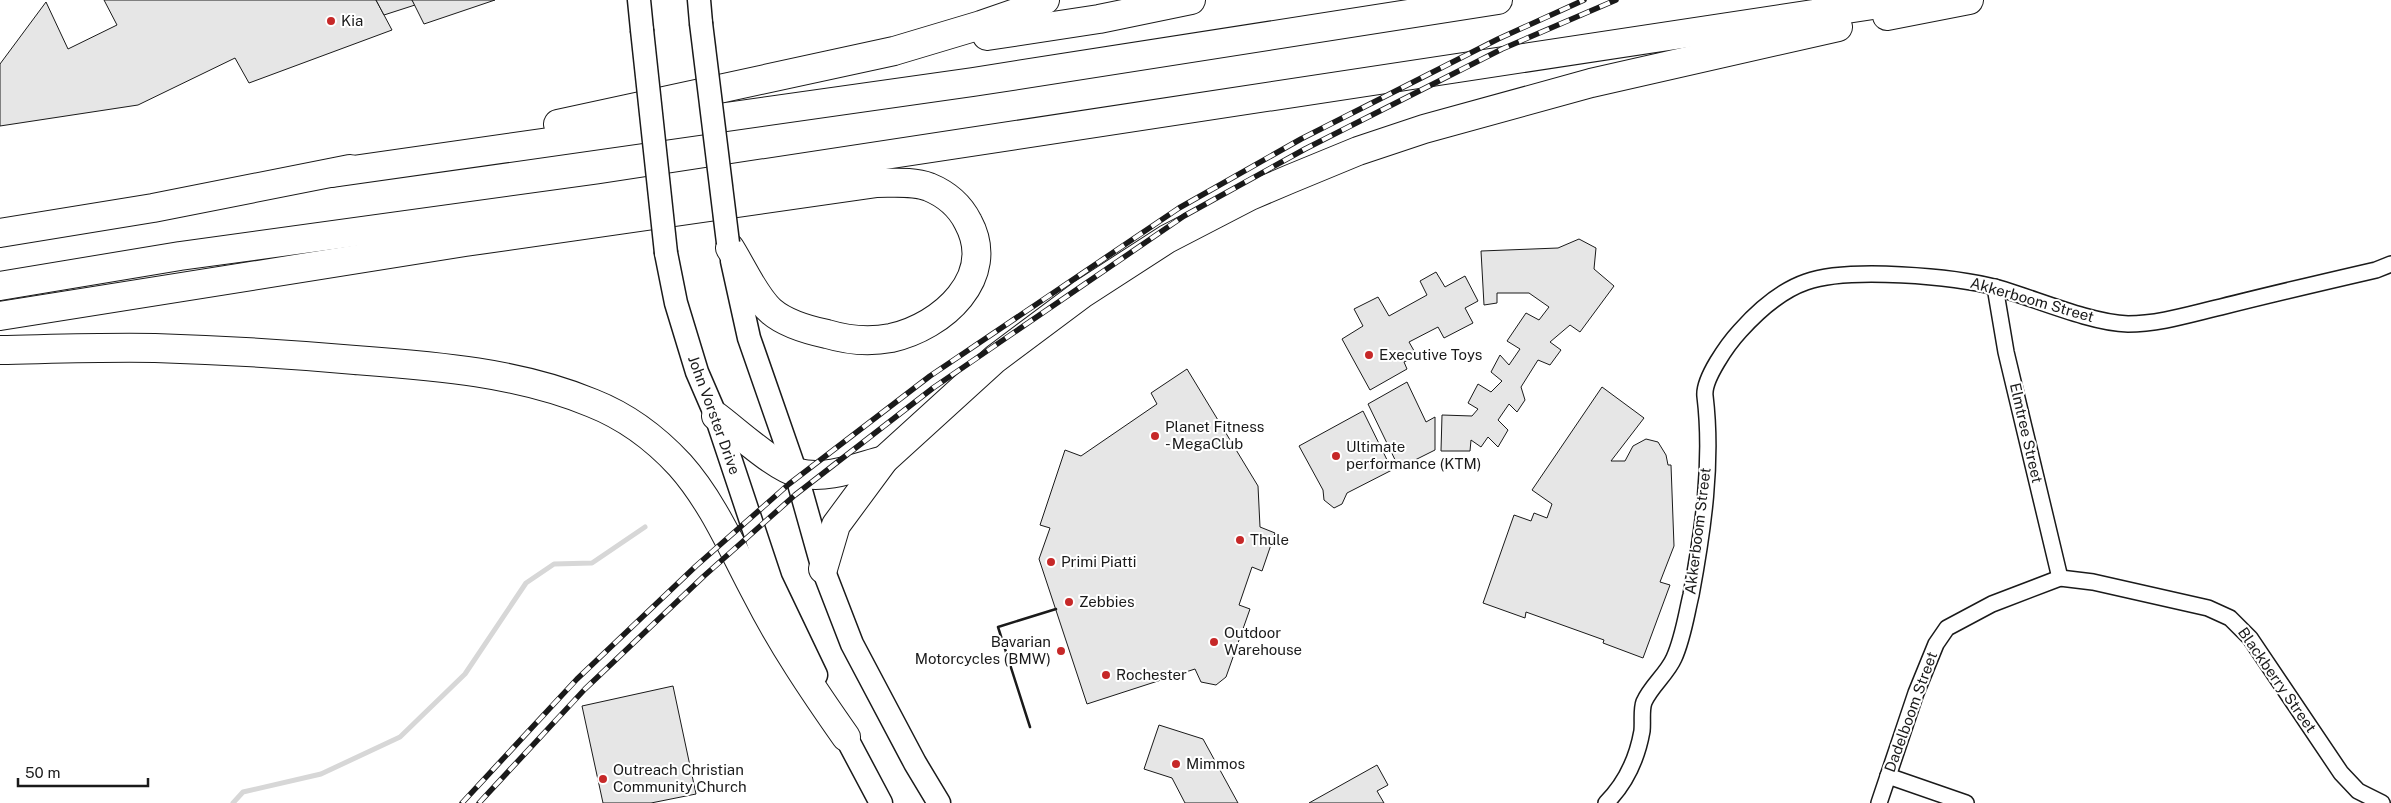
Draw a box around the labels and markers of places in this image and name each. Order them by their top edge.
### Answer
place label: Kia [341,12,363,29]
marker: Kia [325,15,337,27]
place label: Executive Toys [1379,346,1482,363]
marker: Executive Toys [1363,349,1375,361]
place label: Planet Fitness - MegaClub [1165,418,1264,452]
marker: Planet Fitness - MegaClub [1149,430,1161,442]
place label: Ultimate performance (KTM) [1346,438,1481,472]
marker: Ultimate performance (KTM) [1330,450,1342,462]
place label: Thule [1250,531,1289,548]
marker: Thule [1234,534,1246,546]
place label: Primi Piatti [1061,553,1136,570]
marker: Primi Piatti [1045,556,1057,568]
place label: Zebbies [1079,593,1134,610]
marker: Zebbies [1063,596,1075,608]
place label: Outdoor Warehouse [1224,624,1302,658]
place label: Bavarian Motorcycles (BMW) [915,633,1051,667]
marker: Outdoor Warehouse [1208,636,1220,648]
marker: Bavarian Motorcycles (BMW) [1055,645,1067,657]
place label: Rochester [1116,666,1187,683]
marker: Rochester [1100,669,1112,681]
place label: Mimmos [1186,755,1245,772]
marker: Mimmos [1170,758,1182,770]
place label: Outreach Christian Community Church [613,761,747,795]
marker: Outreach Christian Community Church [597,773,609,785]

